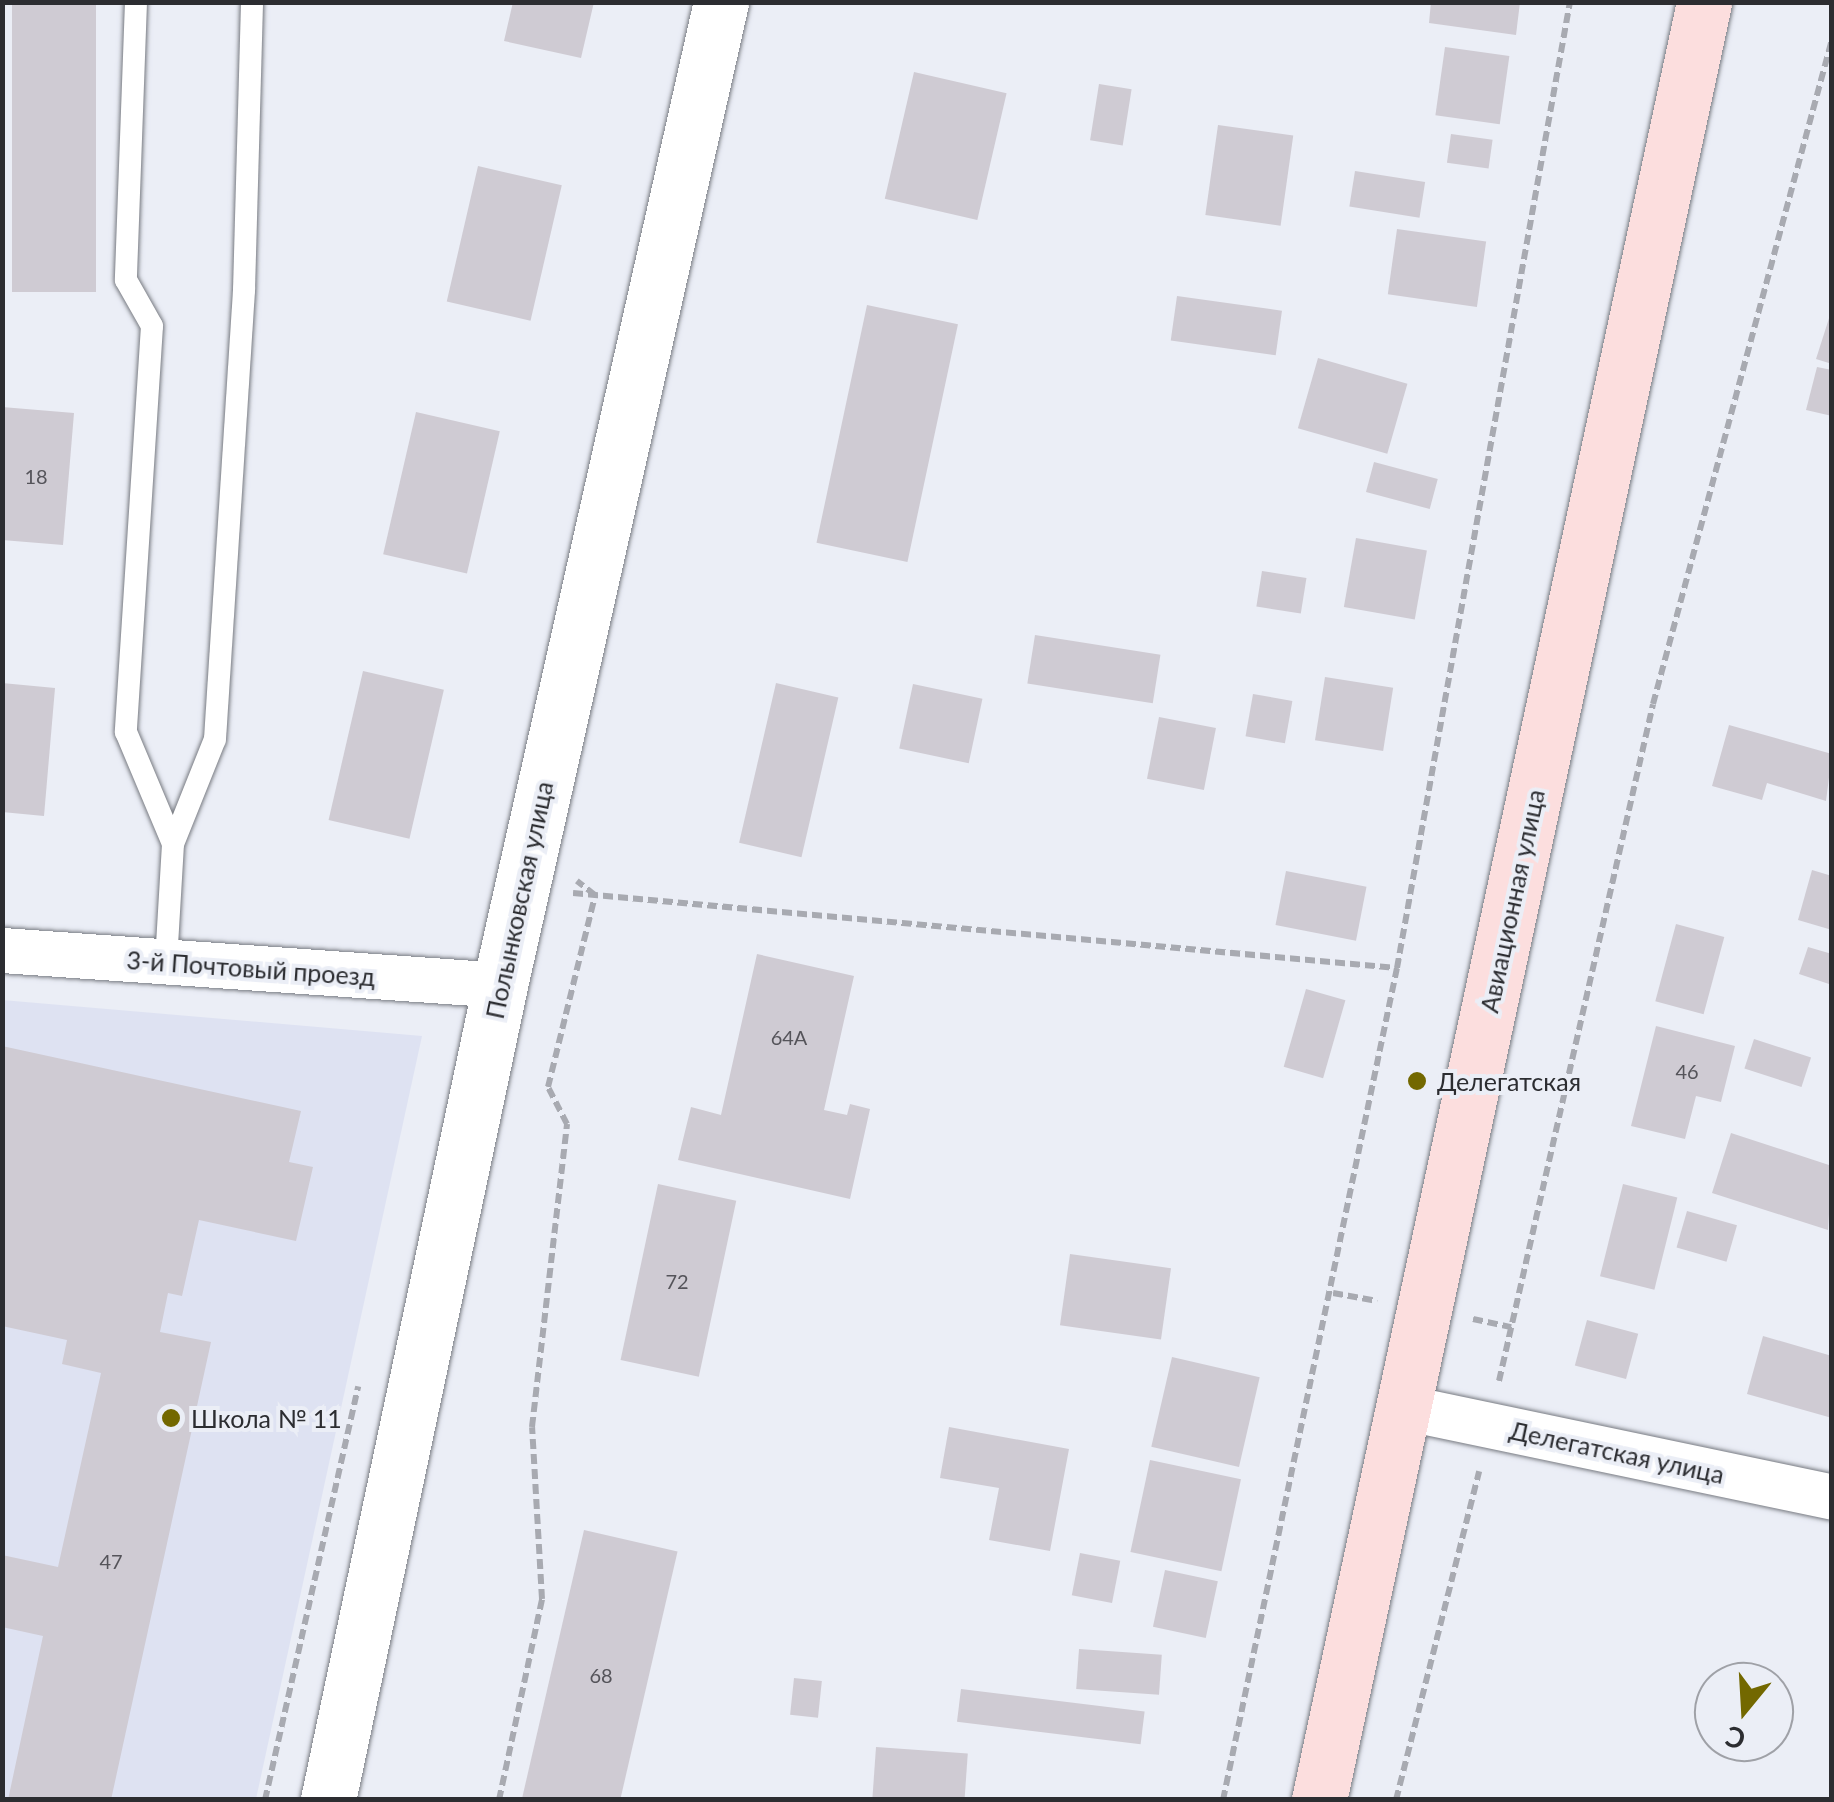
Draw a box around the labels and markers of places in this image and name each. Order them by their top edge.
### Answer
place label: Делегатская [1437,1066,1581,1096]
marker: Делегатская [1406,1070,1428,1092]
place label: Школа № 11 [191,1403,342,1433]
marker: Школа № 11 [160,1407,182,1429]

